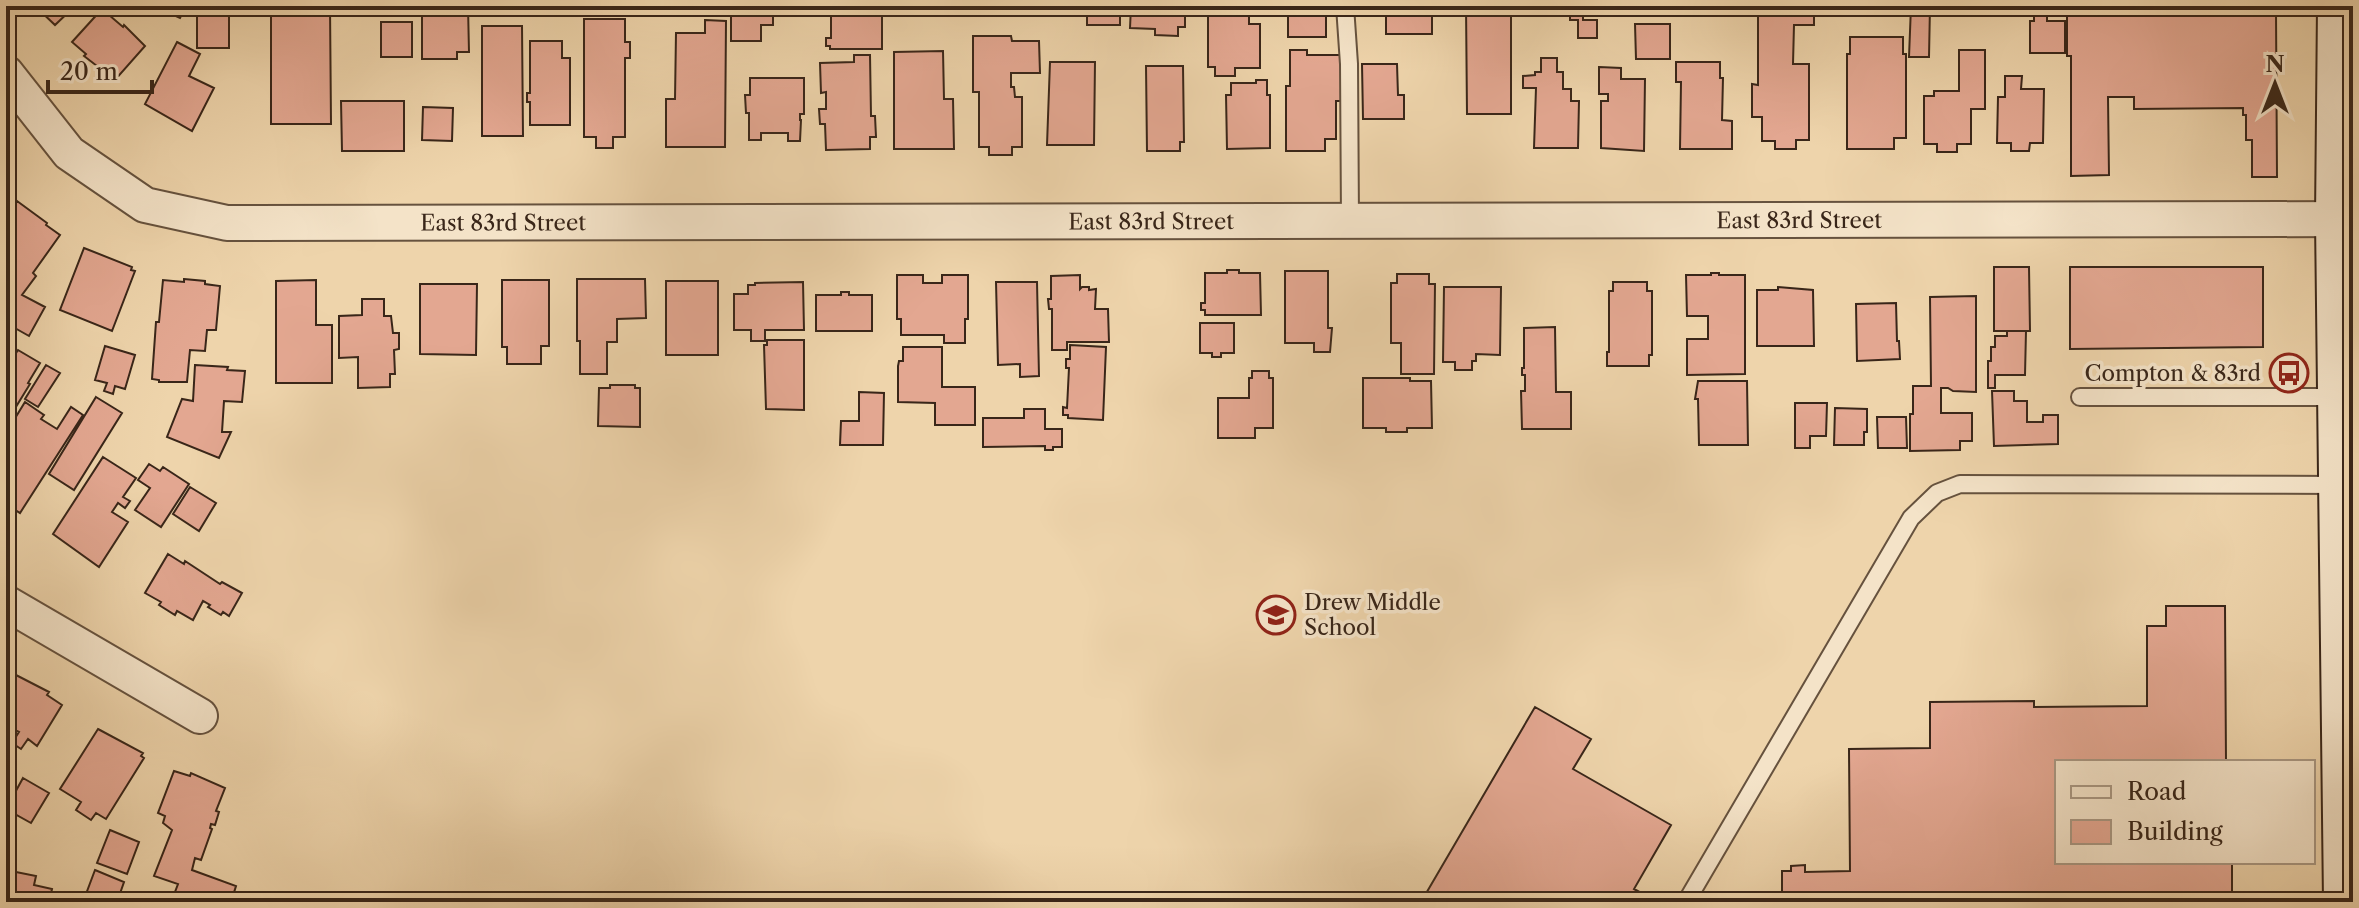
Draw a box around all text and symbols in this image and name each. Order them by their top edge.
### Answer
scale bar [48,44,152,94]
north arrow [2235,44,2315,124]
text: N [2265,51,2285,78]
text: 20 m [60,57,118,86]
street label: East 83rd Street [1716,206,1882,234]
street label: East 83rd Street [1068,208,1234,235]
street label: East 83rd Street [420,209,586,236]
bus stop icon: Compton & 83rd [2268,352,2310,394]
place label: Compton & 83rd [2085,360,2261,387]
place label: Drew Middle School [1304,589,1441,641]
school or university icon: Drew Middle School [1255,594,1297,636]
legend [2055,760,2315,864]
text: Road [2127,777,2187,806]
text: Building [2127,817,2223,846]

